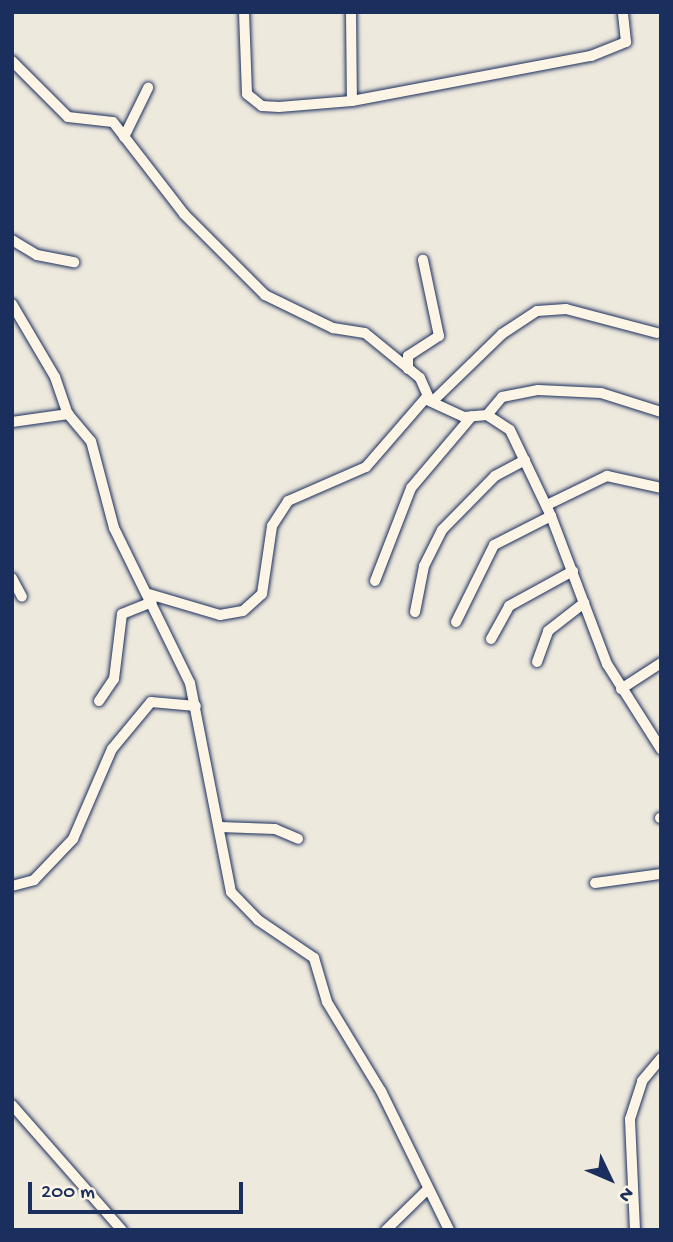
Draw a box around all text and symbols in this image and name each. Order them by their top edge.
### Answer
north arrow [575,1144,645,1214]
scale bar [32,1168,247,1212]
text: 200 m [41,1181,95,1206]
text: N [613,1181,638,1206]

